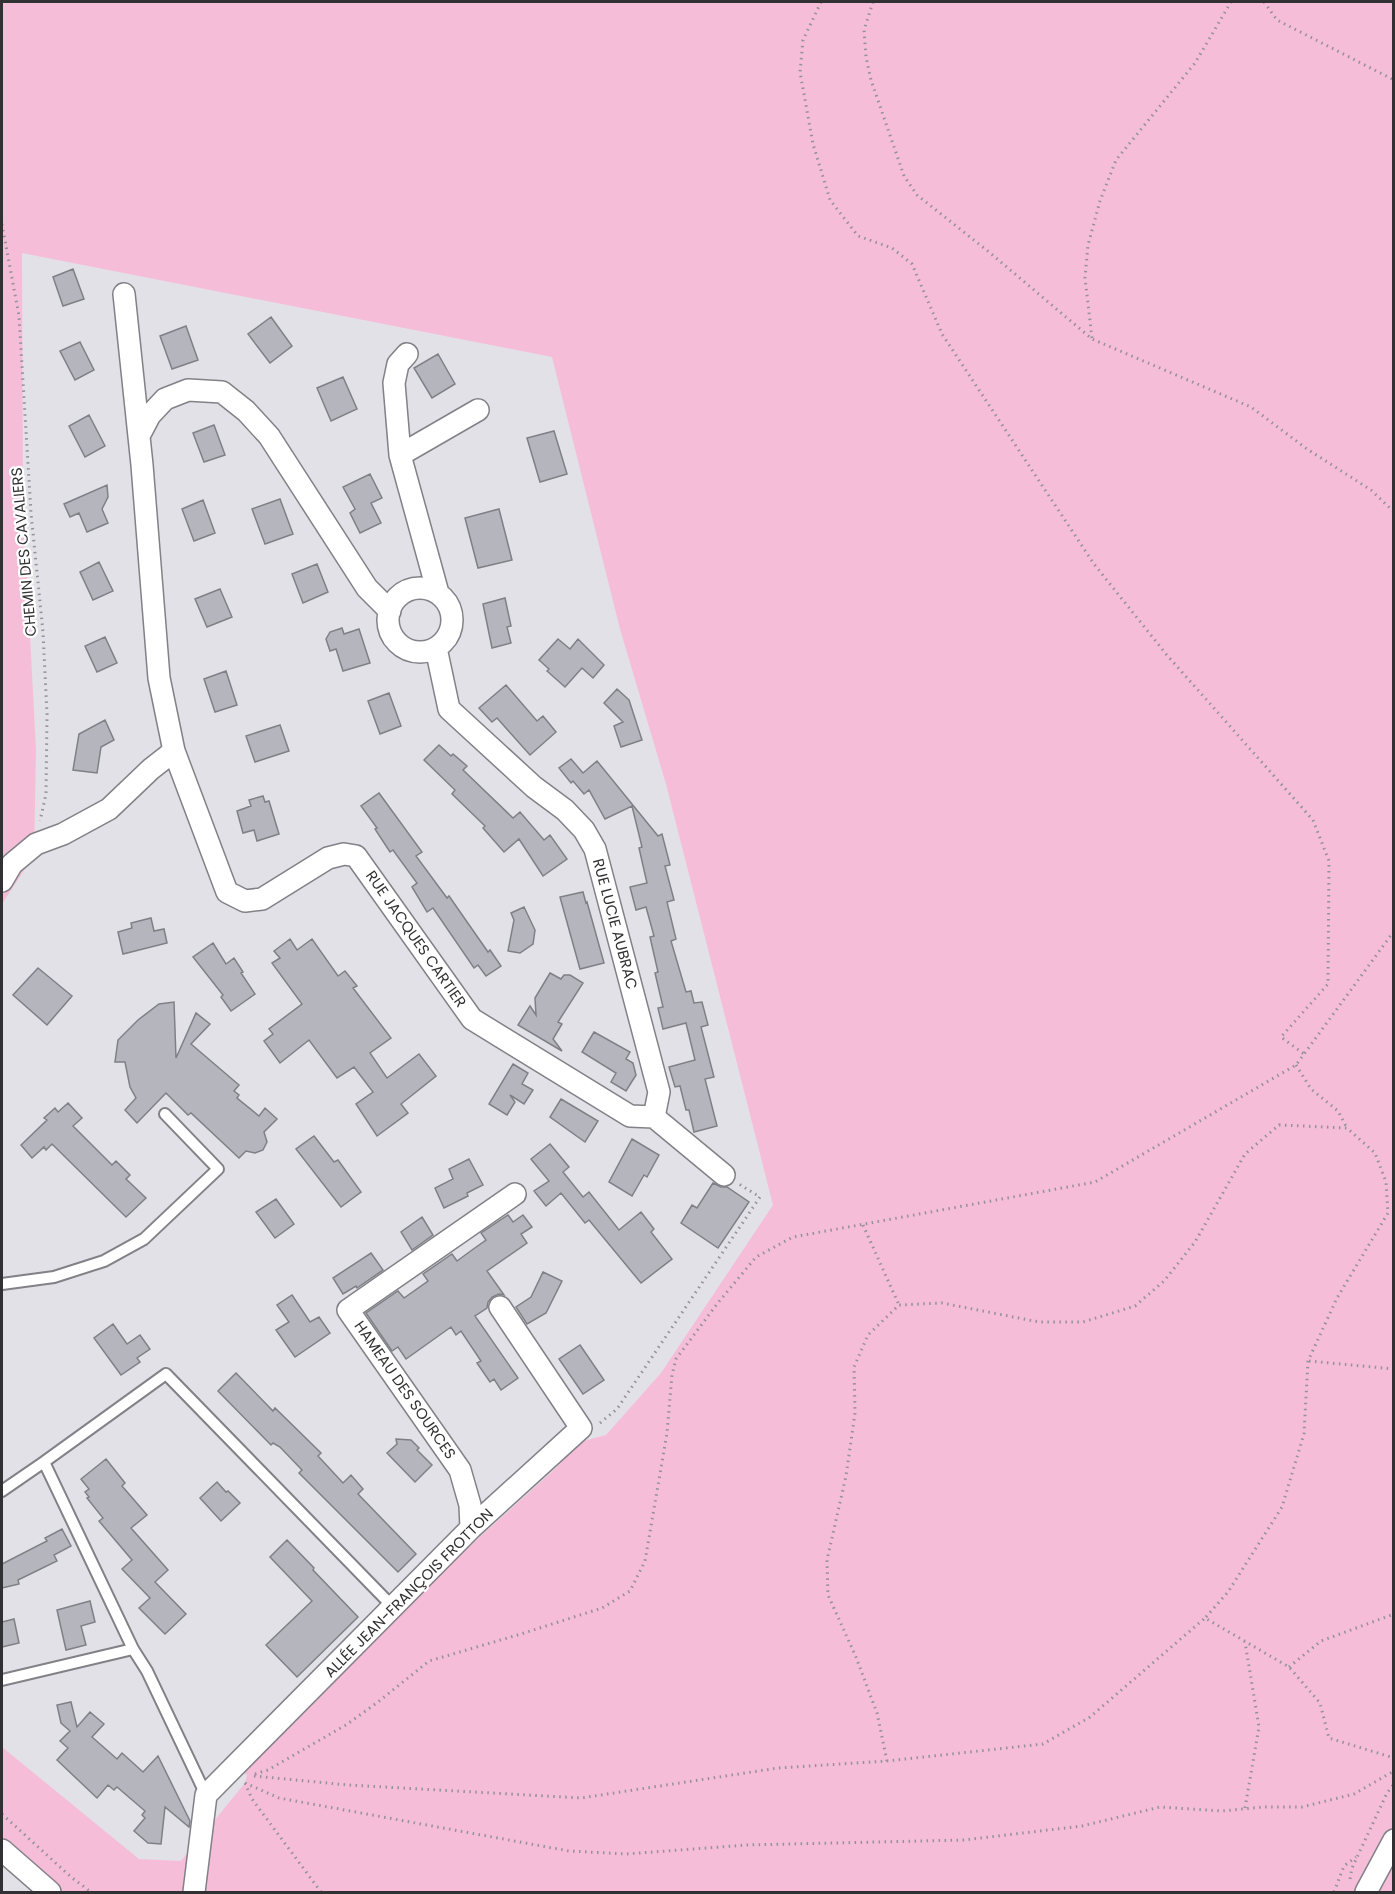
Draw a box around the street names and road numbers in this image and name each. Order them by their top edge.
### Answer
street label: CHEMIN DES CAVALIERS [6,467,41,637]
street label: RUE LUCIE AUBRAC [588,856,643,992]
street label: RUE JACQUES CARTIER [361,866,472,1011]
street label: HAMEAU DES SOURCES [350,1316,461,1463]
street label: ALLÉE JEAN-FRANÇOIS FROTTON [319,1503,498,1682]

